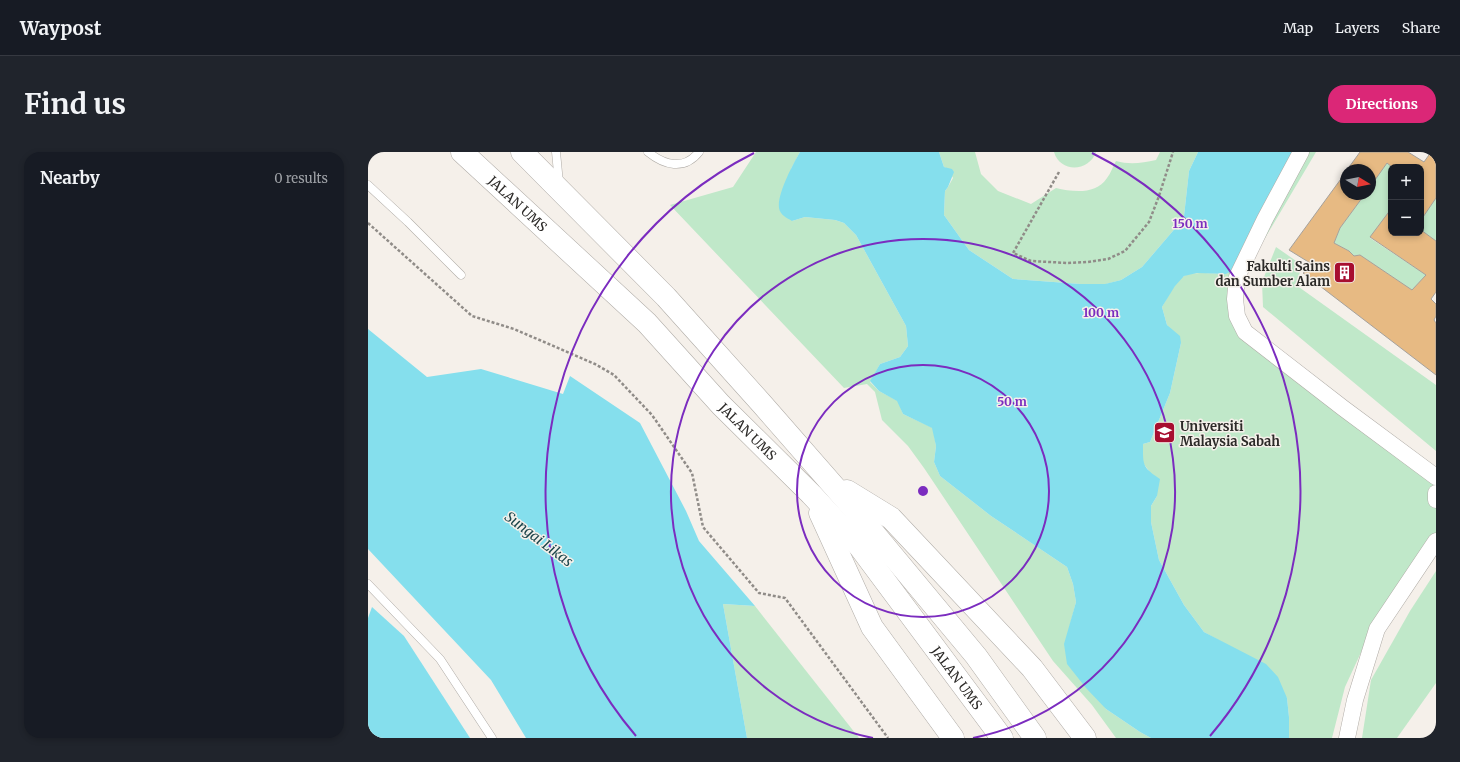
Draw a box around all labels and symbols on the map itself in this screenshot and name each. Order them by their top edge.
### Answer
north arrow [1340,164,1376,200]
street label: JALAN UMS [484,171,551,235]
text: 150 m [1173,216,1208,231]
place label: Fakulti Sains dan Sumber Alam [1216,258,1330,290]
building icon: Fakulti Sains dan Sumber Alam [1332,260,1358,286]
text: 100 m [1083,305,1119,320]
text: 50 m [997,394,1027,409]
street label: JALAN UMS [715,399,780,464]
place label: Universiti Malaysia Sabah [1180,418,1280,450]
school or university icon: Universiti Malaysia Sabah [1152,420,1178,446]
centre of rings [916,484,930,498]
water label: Sungai Likas [501,508,577,571]
street label: JALAN UMS [927,642,986,713]

